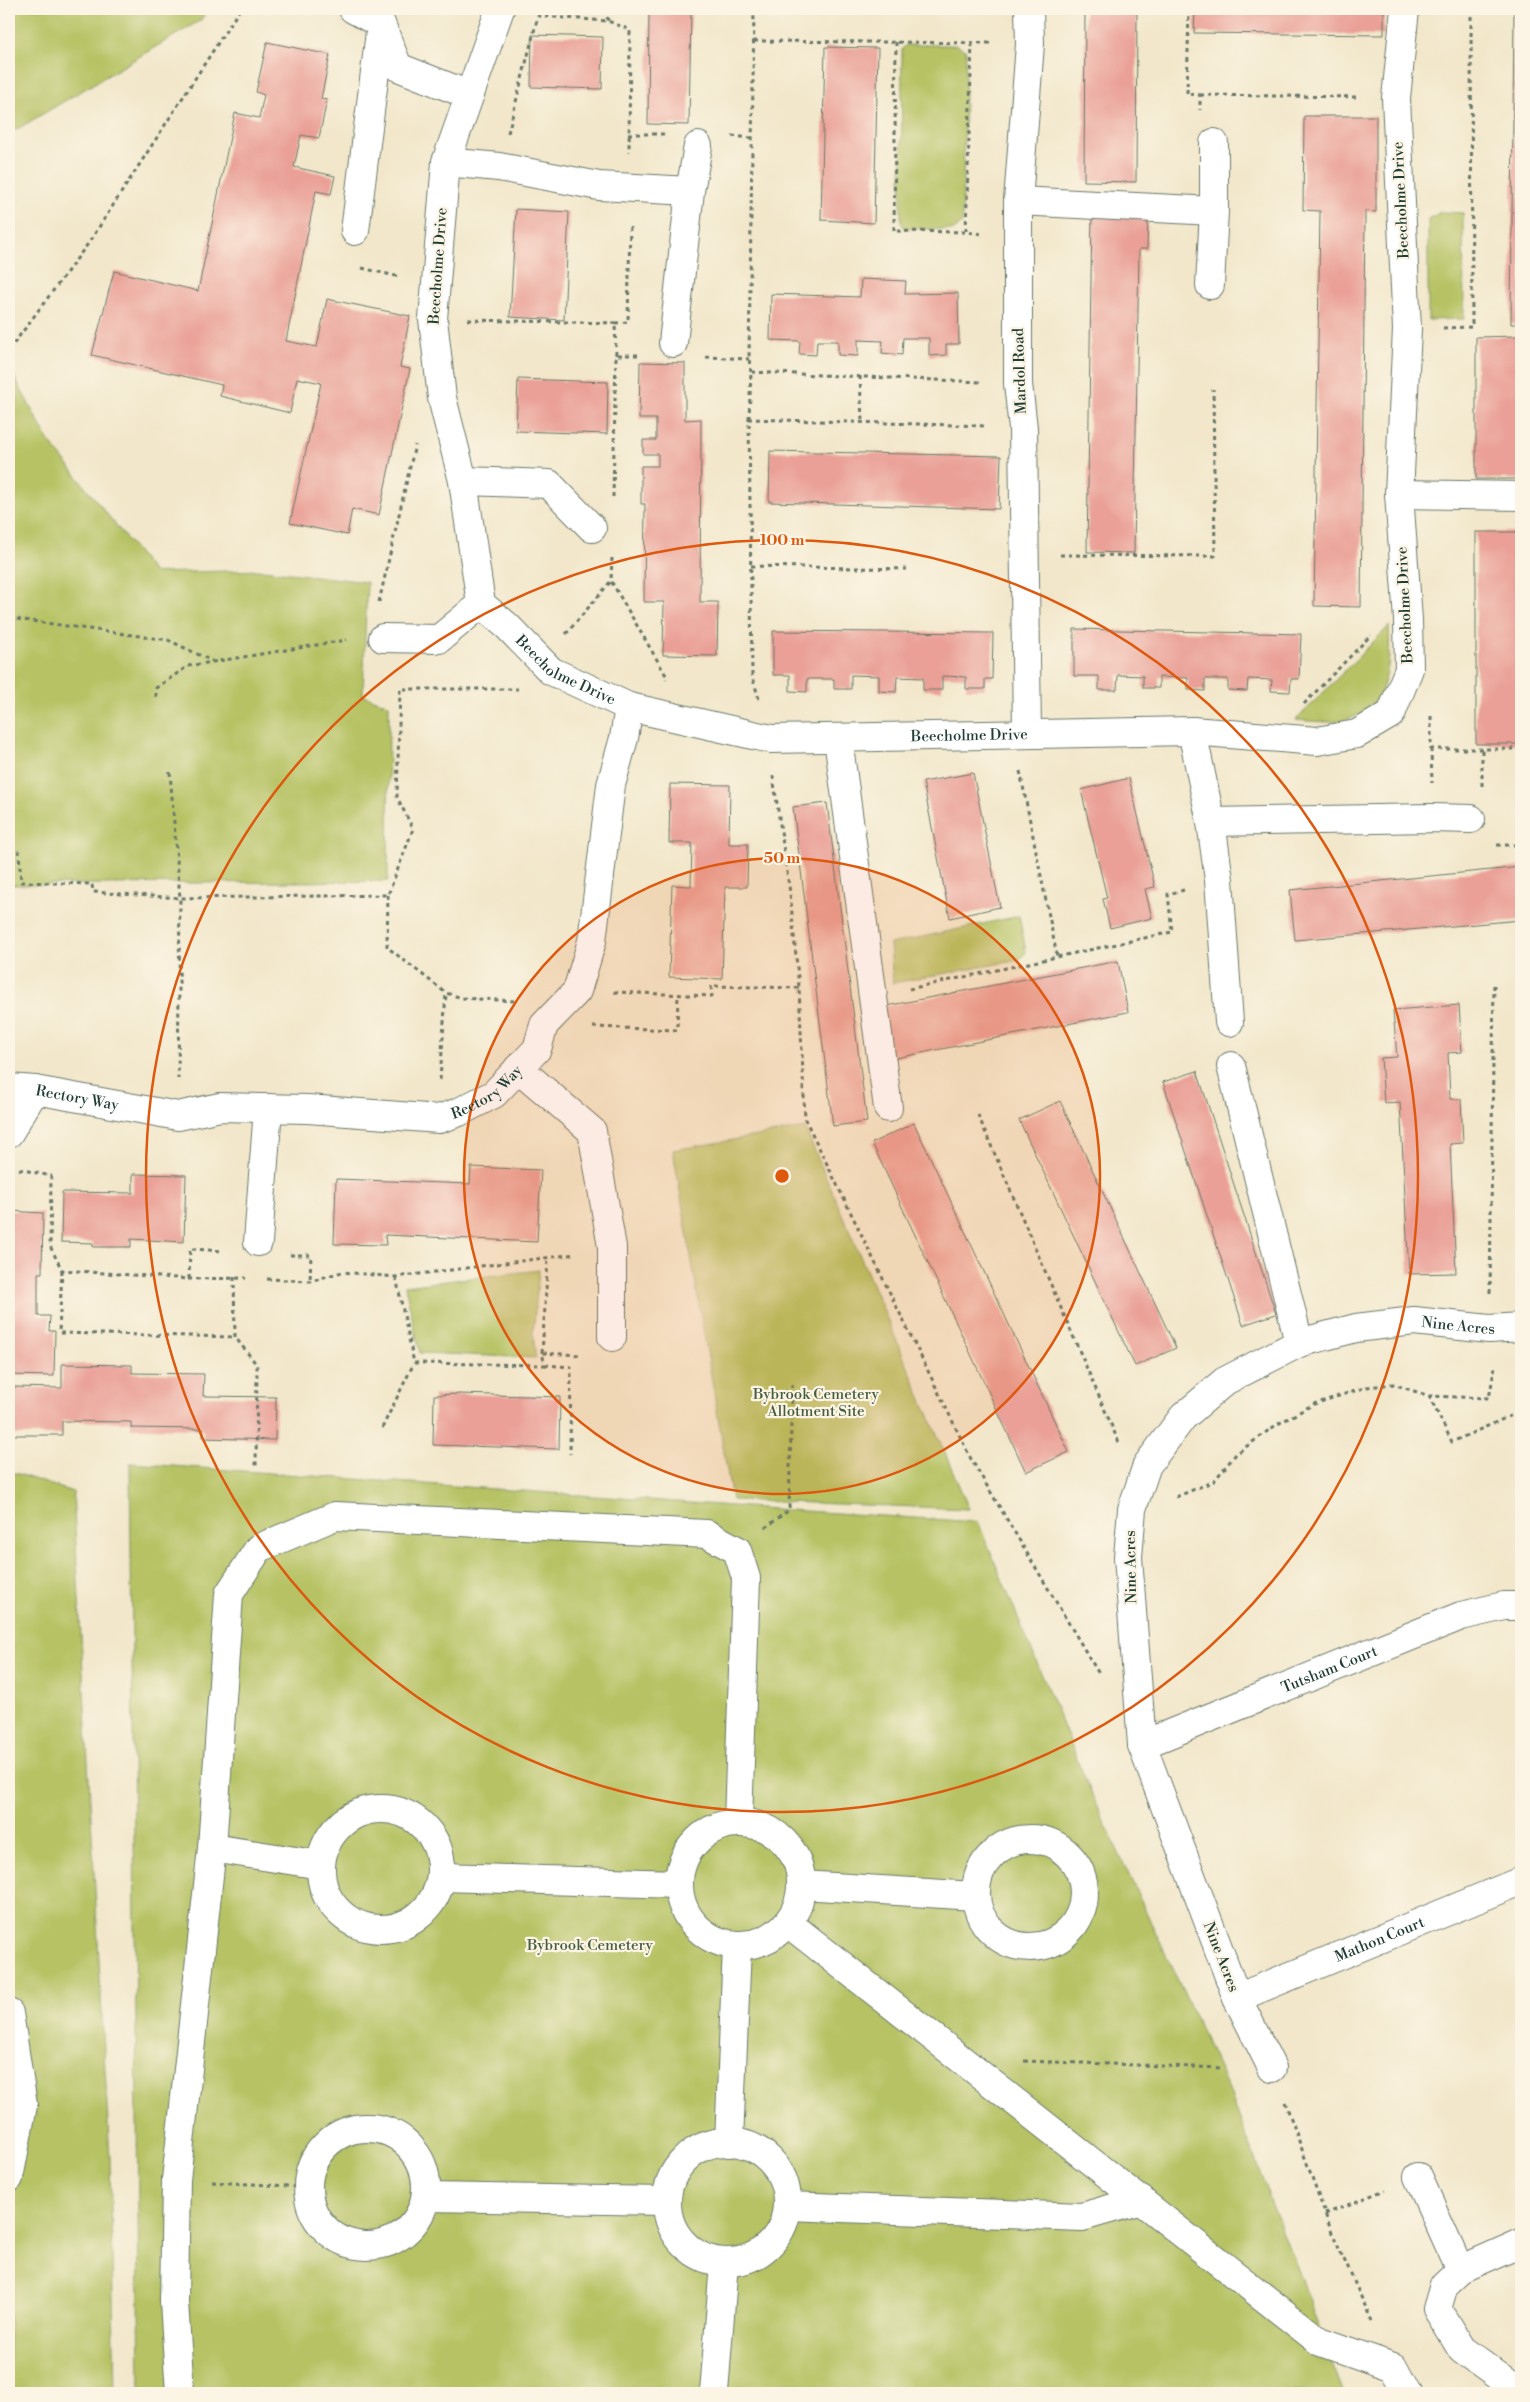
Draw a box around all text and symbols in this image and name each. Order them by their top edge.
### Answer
street label: Beecholme Drive [1388,141,1414,260]
street label: Beecholme Drive [424,207,452,326]
street label: Mardol Road [1009,327,1031,415]
text: 100 m [760,531,805,550]
street label: Beecholme Drive [1392,546,1418,665]
street label: Beecholme Drive [511,630,619,709]
street label: Beecholme Drive [910,725,1028,746]
text: 50 m [764,849,800,868]
street label: Rectory Way [448,1060,527,1124]
street label: Rectory Way [34,1081,121,1115]
centre of rings [773,1167,791,1185]
street label: Nine Acres [1421,1312,1495,1339]
park label: Bybrook Cemetery Allotment Site [752,1385,880,1421]
street label: Nine Acres [1121,1530,1141,1604]
street label: Tutsham Court [1278,1641,1381,1697]
street label: Mathon Court [1332,1912,1428,1966]
street label: Nine Acres [1199,1919,1243,1995]
park label: Bybrook Cemetery [526,1936,654,1955]

